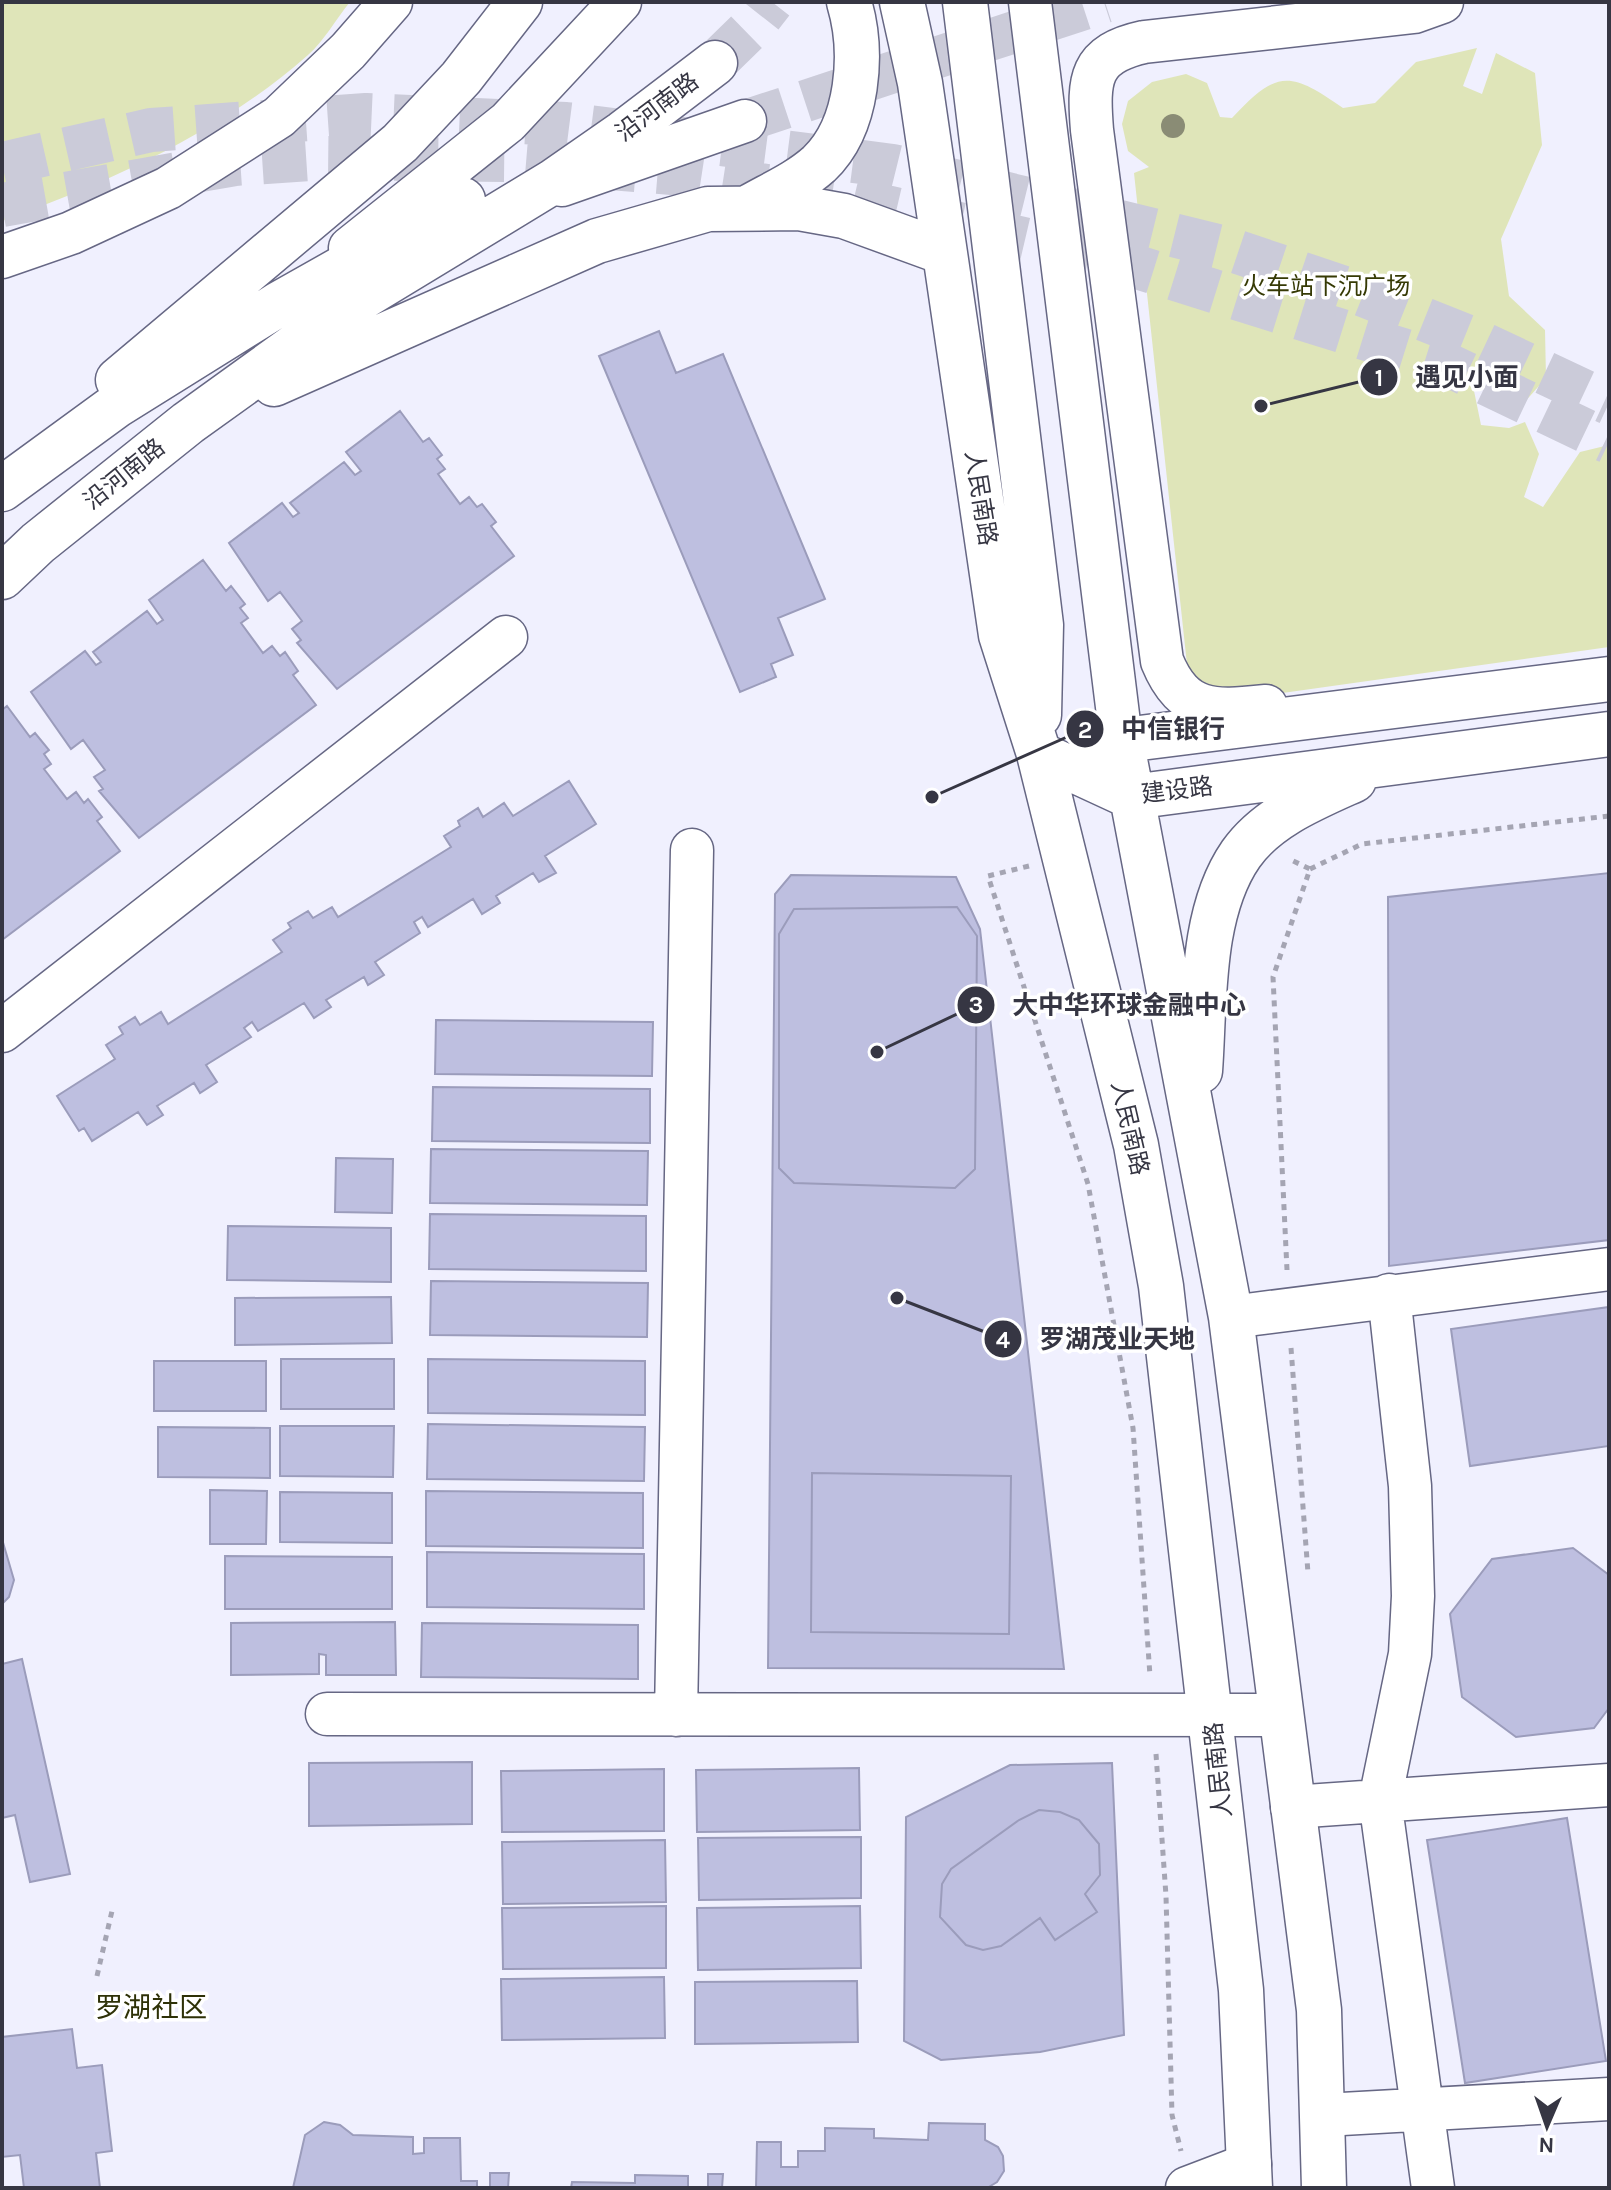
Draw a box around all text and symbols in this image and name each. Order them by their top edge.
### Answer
street label: 沿河南路 [610,67,704,147]
park label: 火车站下沉广场 [1242,272,1410,300]
callout: 遇见小面 [1359,352,1535,402]
text: 遇见小面 [1415,362,1519,393]
text: 1 [1375,364,1383,392]
street label: 沿河南路 [78,433,170,515]
street label: 人民南路 [960,448,1002,548]
callout: 中信银行 [1065,704,1241,754]
text: 中信银行 [1121,714,1225,745]
text: 2 [1078,716,1092,744]
street label: 建设路 [1140,772,1214,808]
callout: 大中华环球金融中心 [956,980,1262,1030]
text: 大中华环球金融中心 [1012,990,1246,1021]
text: 3 [969,991,983,1019]
street label: 人民南路 [1106,1078,1154,1178]
callout: 罗湖茂业天地 [983,1314,1211,1364]
text: 罗湖茂业天地 [1039,1324,1195,1355]
text: 4 [996,1326,1010,1354]
street label: 人民南路 [1199,1721,1237,1819]
district label: 罗湖社区 [95,1991,207,2024]
north arrow [1507,2086,1587,2166]
text: N [1538,2132,1555,2158]

